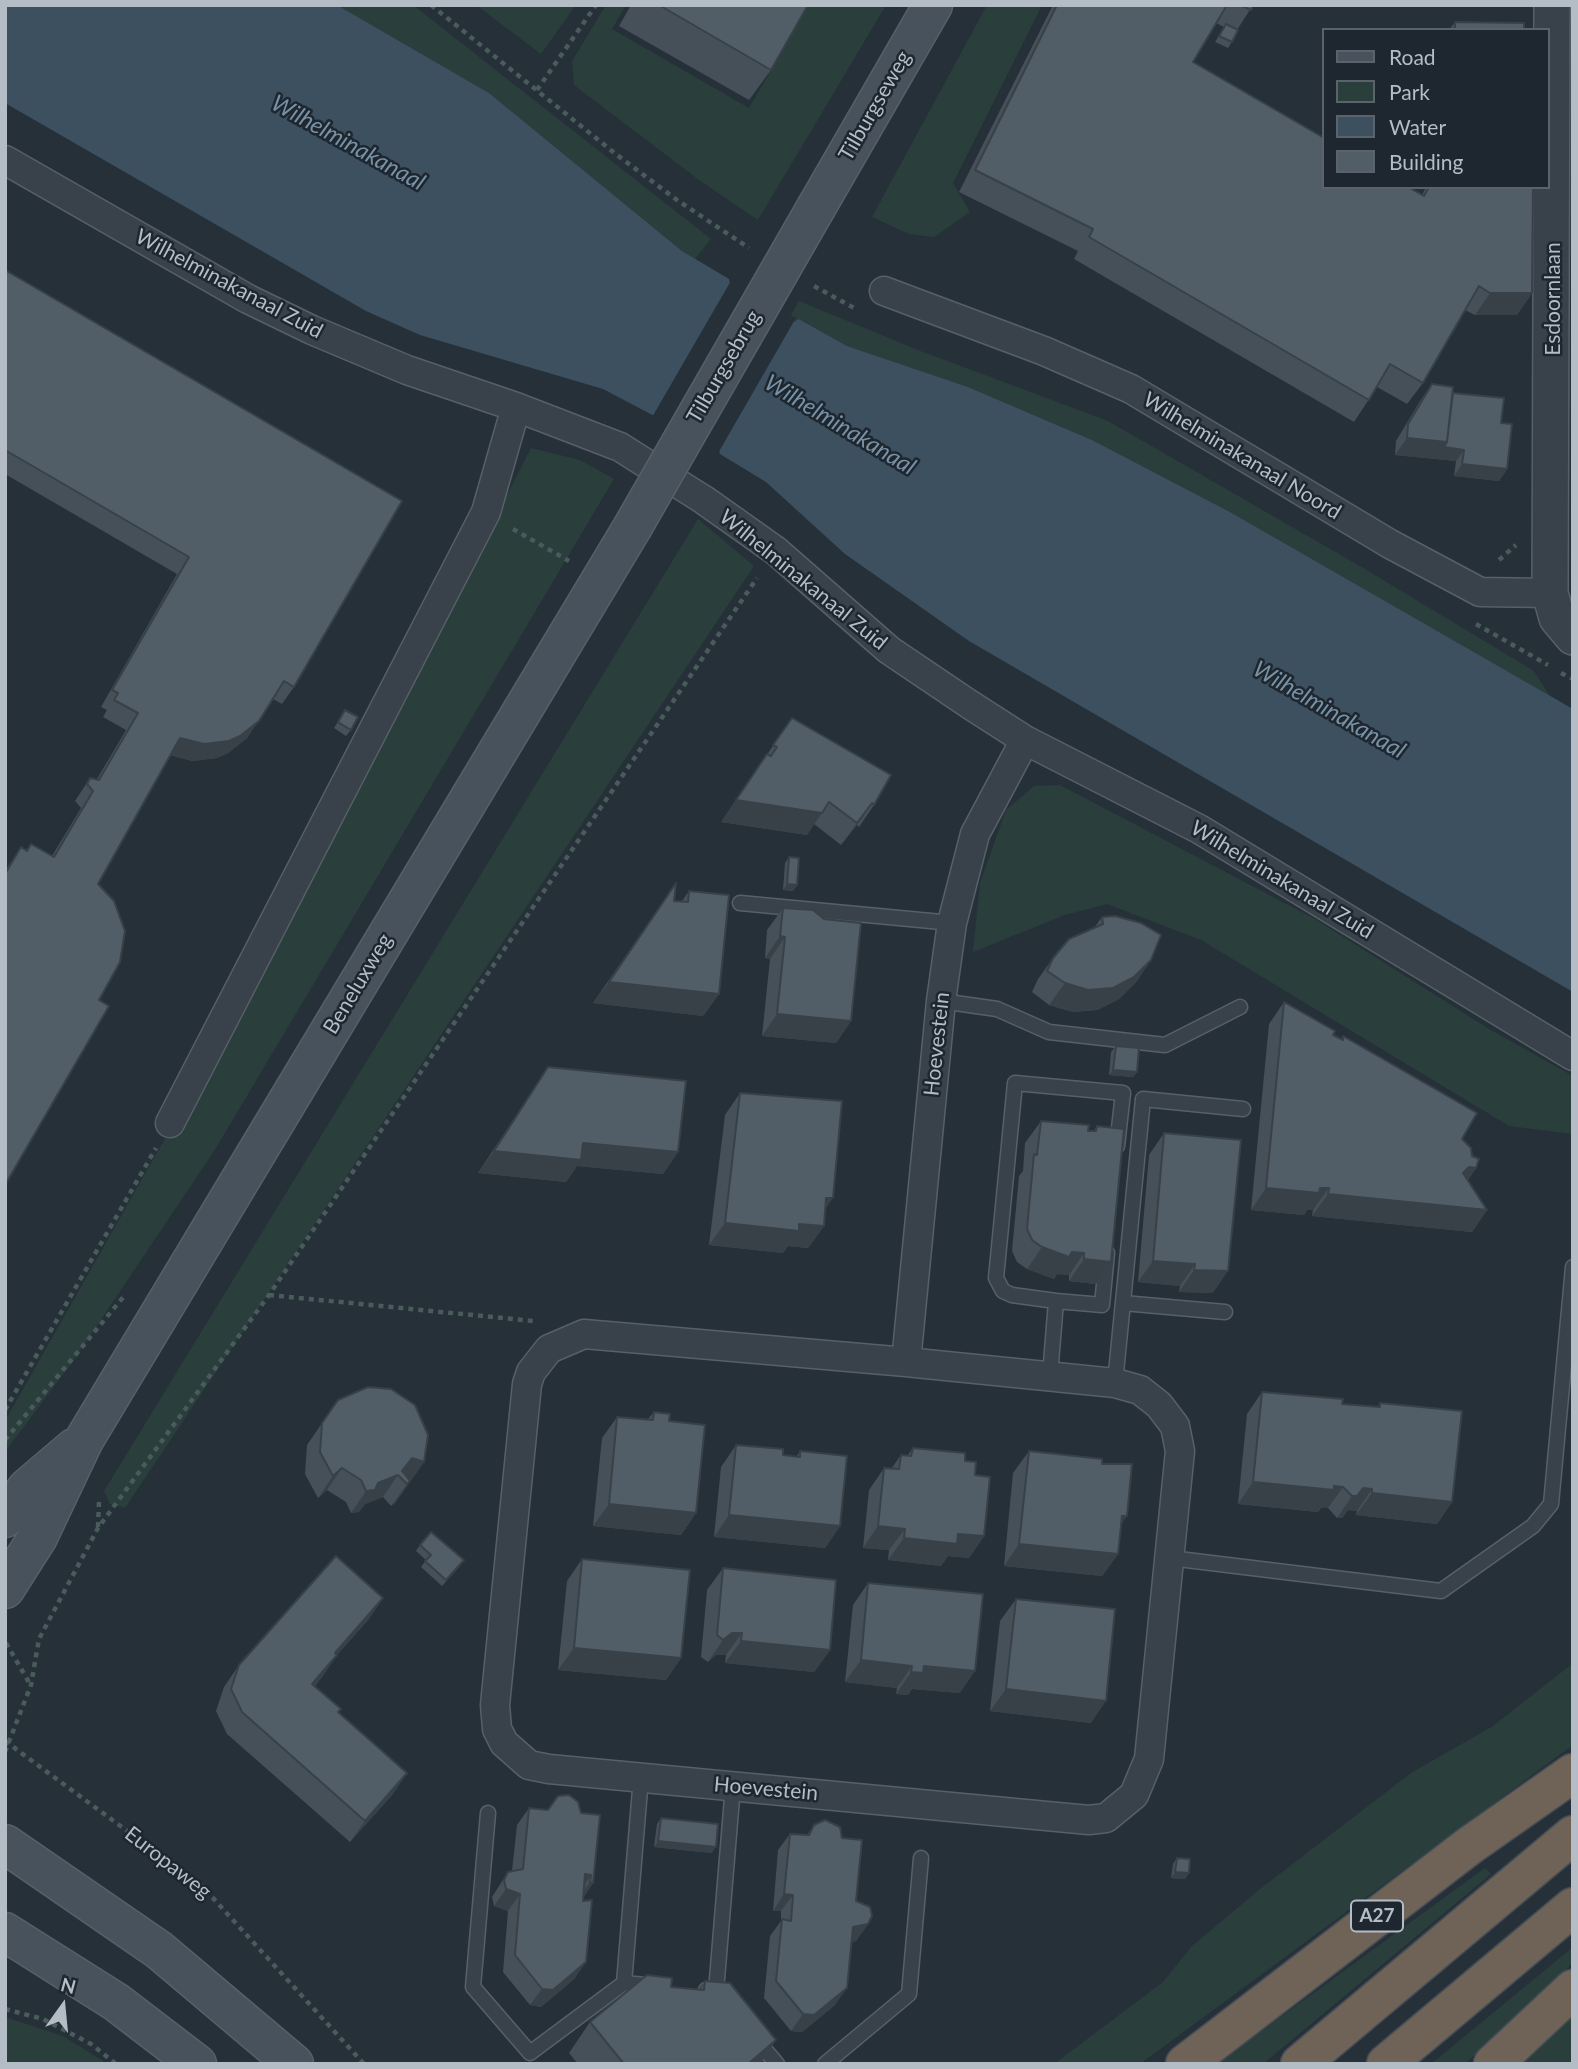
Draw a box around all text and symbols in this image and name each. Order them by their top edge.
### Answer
legend [1322,28,1550,189]
text: Road [1389,44,1436,69]
street label: Tilburgseweg [833,47,917,165]
text: Park [1389,79,1430,104]
water label: Wilhelminakanaal [266,89,430,197]
text: Water [1389,114,1446,139]
text: Building [1389,149,1464,174]
street label: Wilhelminakanaal Zuid [131,224,327,344]
street label: Esdoornlaan [1540,242,1566,356]
street label: Tilburgsebrug [682,306,766,428]
water label: Wilhelminakanaal [760,369,920,481]
street label: Wilhelminakanaal Noord [1138,387,1346,525]
street label: Wilhelminakanaal Zuid [714,505,892,655]
water label: Wilhelminakanaal [1248,655,1410,765]
street label: Wilhelminakanaal Zuid [1186,815,1378,945]
street label: Beneluxweg [318,929,398,1039]
street label: Hoevestein [919,991,955,1097]
street label: Hoevestein [713,1772,819,1806]
street label: Europaweg [120,1821,216,1905]
road number: A27 [1351,1900,1403,1932]
north arrow [28,1971,98,2041]
text: N [59,1972,79,1998]

